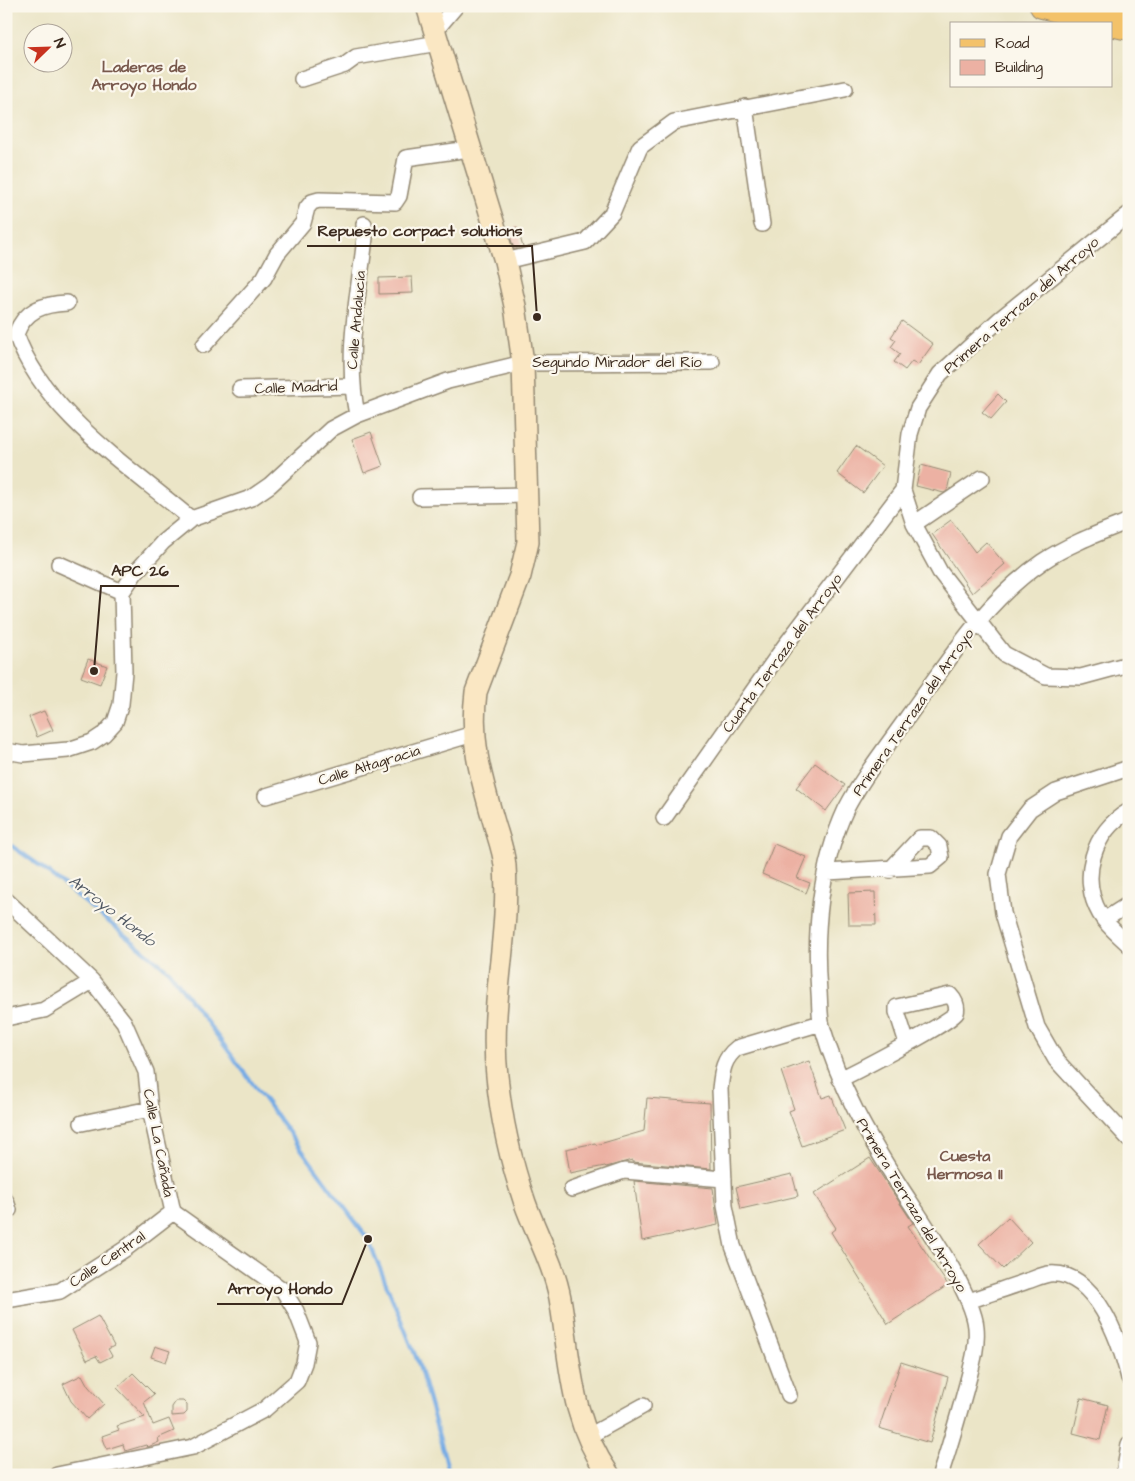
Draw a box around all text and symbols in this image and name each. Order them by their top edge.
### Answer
north arrow [22,22,72,72]
legend [950,22,1112,88]
text: Road [995,33,1030,54]
text: N [48,35,70,51]
district label: Laderas de Arroyo Hondo [92,56,197,97]
text: Building [995,57,1043,79]
callout: Repuesto corpact solutions [307,215,532,246]
text: Repuesto corpact solutions [317,220,523,242]
street label: Primera Terraza del Arroyo [939,231,1105,380]
street label: Calle Andalucía [342,270,371,370]
street label: Segundo Mirador del Río [532,352,702,374]
street label: Calle Madrid [254,376,338,399]
callout: APC 26 [101,555,179,586]
text: APC 26 [111,560,169,582]
street label: Cuarta Terraza del Arroyo [717,569,848,738]
street label: Primera Terraza del Arroyo [847,624,980,801]
street label: Calle Altagracia [315,740,423,792]
water label: Arroyo Hondo [64,870,161,953]
street label: Calle La Cañada [138,1087,179,1199]
street label: Primera Terraza del Arroyo [850,1114,972,1297]
district label: Cuesta Hermosa II [927,1145,1003,1185]
street label: Calle Central [65,1226,149,1293]
callout: Arroyo Hondo [217,1273,342,1304]
text: Arroyo Hondo [228,1278,333,1301]

